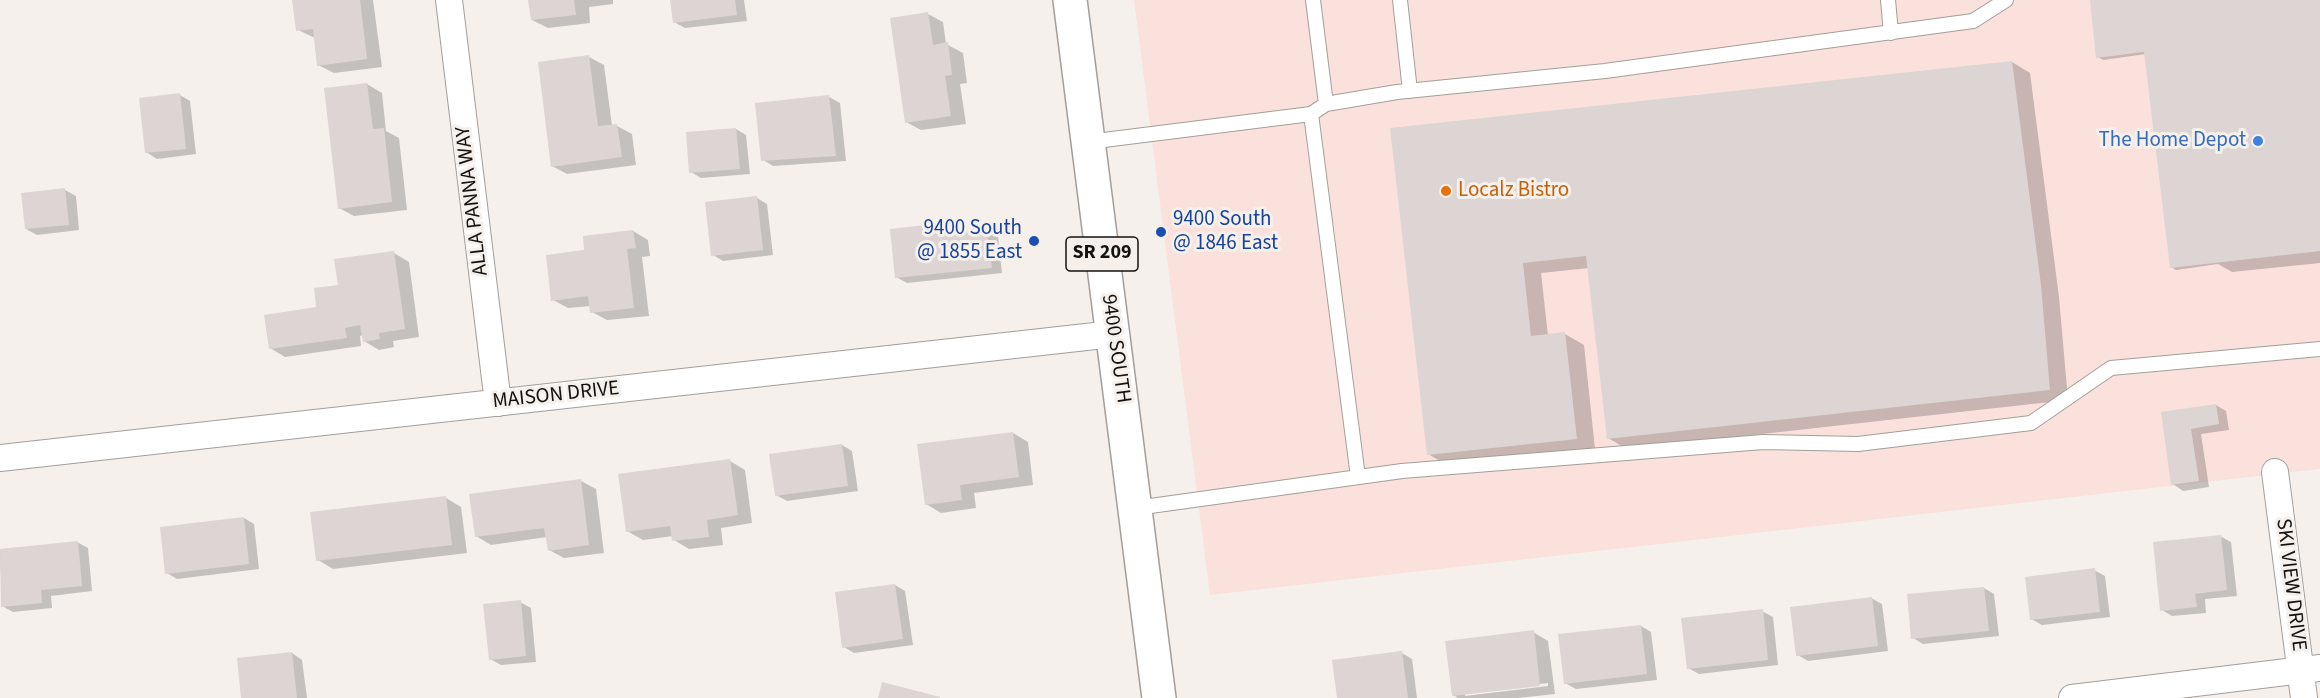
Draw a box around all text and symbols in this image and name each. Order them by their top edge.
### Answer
street label: ALLA PANNA WAY [451,125,495,277]
place label: The Home Depot [2099,128,2246,154]
marker: The Home Depot [2251,134,2265,148]
place label: Localz Bistro [1458,178,1569,204]
marker: Localz Bistro [1439,184,1453,198]
place label: 9400 South @ 1846 East [1173,207,1278,257]
place label: 9400 South @ 1855 East [917,216,1022,266]
marker: 9400 South @ 1846 East [1154,225,1168,239]
marker: 9400 South @ 1855 East [1027,234,1041,248]
road number: SR 209 [1066,237,1138,271]
street label: 9400 SOUTH [1095,293,1135,405]
street label: MAISON DRIVE [491,377,621,415]
street label: SKI VIEW DRIVE [2269,517,2311,653]

